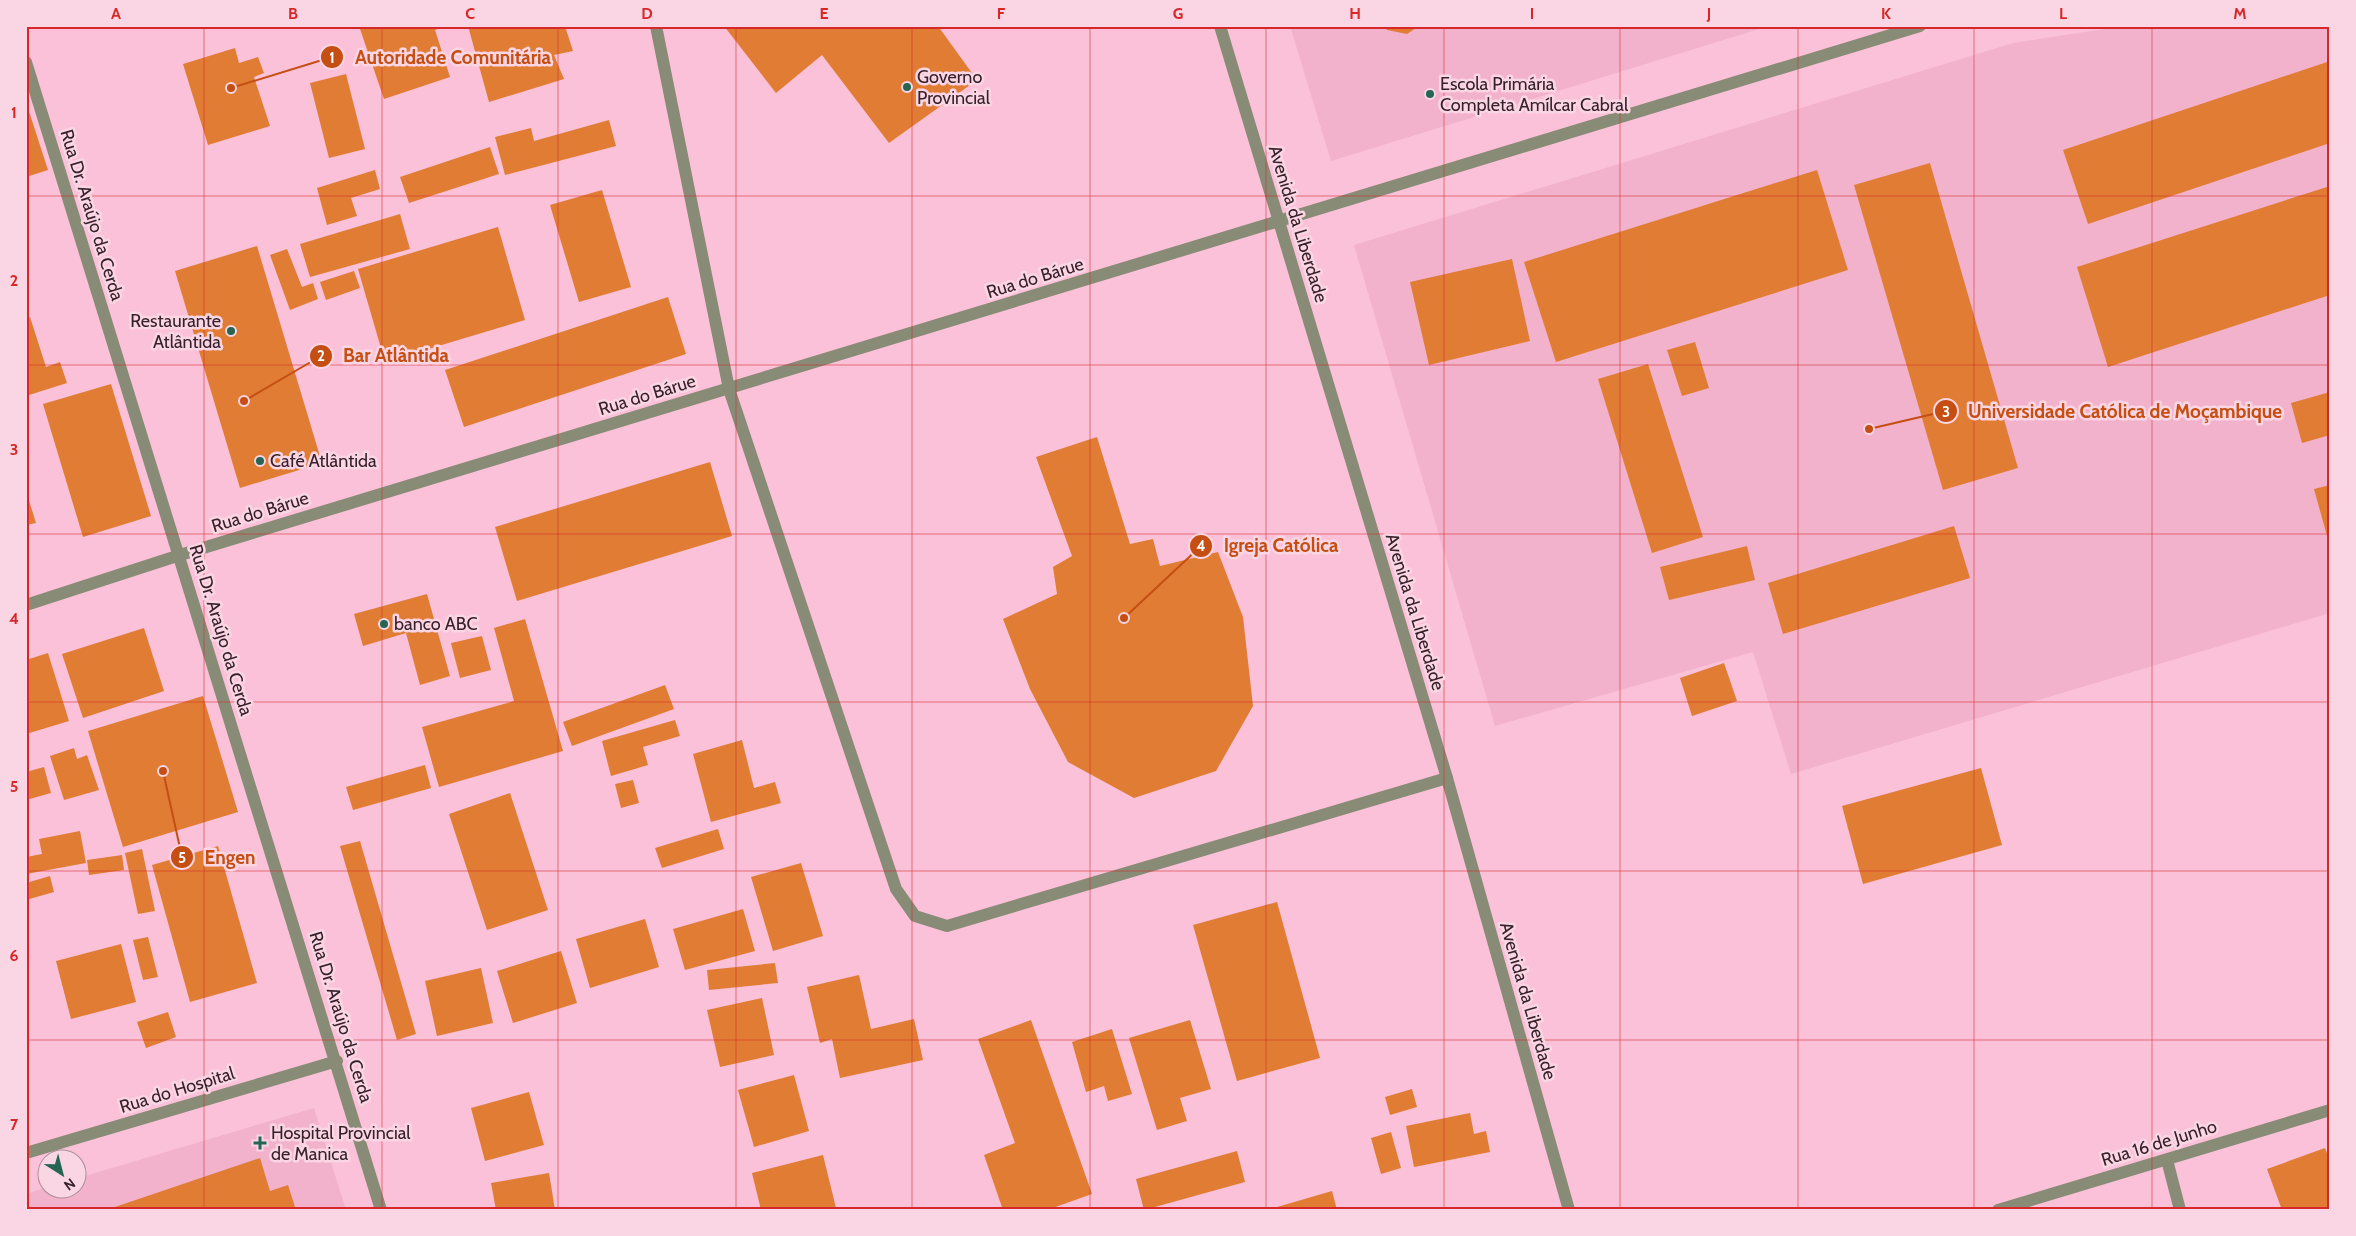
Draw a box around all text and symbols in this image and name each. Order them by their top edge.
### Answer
text: A [111,4,121,23]
text: B [288,4,298,23]
text: C [465,4,475,23]
text: D [641,4,653,23]
text: E [819,4,829,23]
text: F [997,4,1006,23]
text: G [1173,4,1183,23]
text: H [1349,4,1361,23]
text: I [1530,4,1534,23]
text: J [1706,4,1711,23]
text: K [1881,4,1891,23]
text: L [2059,4,2067,23]
text: M [2233,4,2247,23]
callout: Autoridade Comunitária [320,40,561,74]
text: Autoridade Comunitária [355,46,552,69]
text: 1 [329,49,335,67]
place label: Governo Provincial [917,66,991,109]
place label: Escola Primária Completa Amílcar Cabral [1440,73,1629,116]
marker: Governo Provincial [901,81,913,93]
marker: Escola Primária Completa Amílcar Cabral [1424,88,1436,100]
text: 1 [11,103,17,122]
street label: Rua Dr. Araújo da Cerda [55,127,129,304]
street label: Avenida da Liberdade [1264,143,1332,305]
street label: Rua do Bárue [984,253,1086,303]
text: 2 [10,271,18,290]
place label: Restaurante Atlântida [130,310,221,353]
marker: Restaurante Atlântida [225,325,237,337]
callout: Bar Atlântida [308,339,459,373]
text: Bar Atlântida [343,344,450,367]
text: 2 [317,347,325,365]
street label: Rua do Bárue [596,370,698,420]
callout: Universidade Católica de Moçambique [1933,394,2292,428]
text: Universidade Católica de Moçambique [1968,400,2282,423]
text: 3 [1942,403,1950,421]
text: 3 [10,440,18,459]
place label: Café Atlântida [270,450,377,472]
marker: Café Atlântida [254,455,266,467]
street label: Rua do Bárue [209,487,311,537]
callout: Igreja Católica [1188,529,1348,563]
street label: Avenida da Liberdade [1381,531,1449,693]
text: Igreja Católica [1224,534,1339,557]
text: 4 [1196,537,1206,555]
street label: Rua Dr. Araújo da Cerda [184,542,258,719]
text: 4 [9,609,19,628]
place label: banco ABC [394,613,478,635]
marker: banco ABC [378,618,390,630]
text: 5 [10,777,18,796]
callout: Engen [170,840,266,874]
text: Engen [205,846,255,869]
text: 5 [178,849,186,867]
street label: Avenida da Liberdade [1495,920,1561,1082]
street label: Rua Dr. Araújo da Cerda [304,929,378,1106]
text: 6 [10,946,19,965]
street label: Rua do Hospital [117,1062,238,1118]
text: 7 [10,1115,19,1134]
street label: Rua 16 de Junho [2099,1115,2220,1171]
place label: Hospital Provincial de Manica [271,1122,411,1165]
marker: Hospital Provincial de Manica [253,1136,267,1150]
north arrow [38,1148,88,1198]
text: N [60,1174,79,1195]

